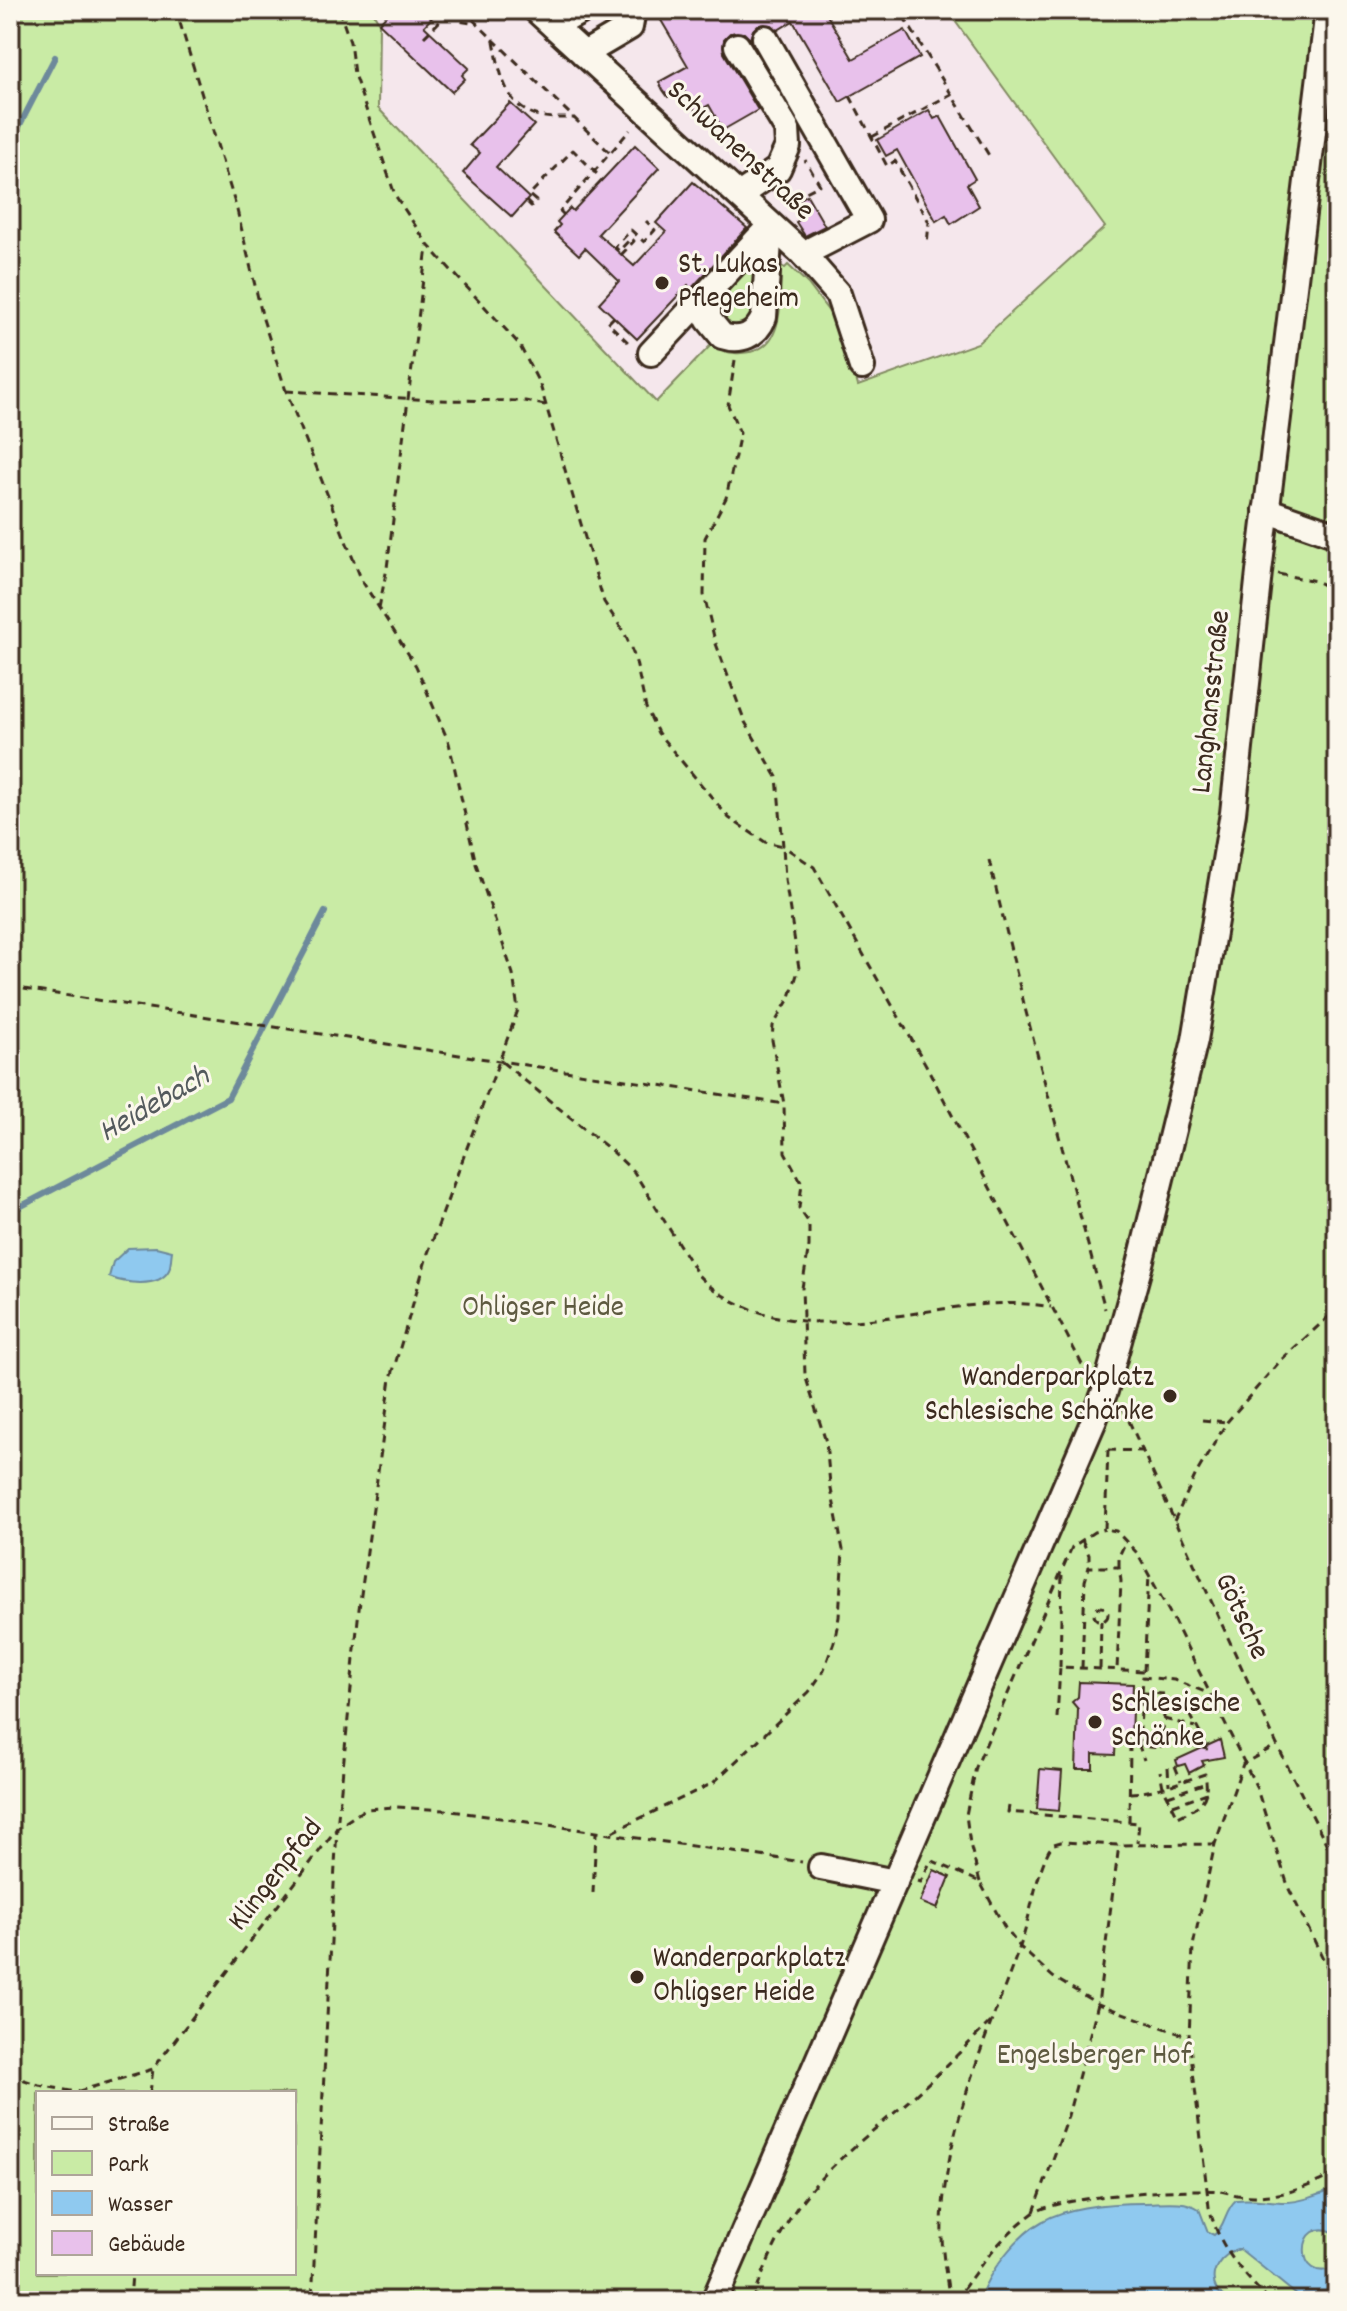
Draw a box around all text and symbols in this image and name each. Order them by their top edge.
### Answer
street label: Schwanenstraße [655,72,823,232]
place label: St. Lukas Pflegeheim [678,245,799,322]
marker: St. Lukas Pflegeheim [653,274,671,292]
street label: Langhansstraße [1182,608,1244,796]
water label: Heidebach [91,1055,220,1156]
park label: Ohligser Heide [462,1288,624,1331]
place label: Wanderparkplatz Schlesische Schänke [925,1358,1155,1435]
marker: Wanderparkplatz Schlesische Schänke [1161,1387,1179,1405]
street label: Götsche [1201,1567,1279,1667]
place label: Schlesische Schänke [1111,1684,1240,1761]
marker: Schlesische Schänke [1086,1713,1104,1731]
street label: Klingenpfad [219,1810,335,1942]
place label: Wanderparkplatz Ohligser Heide [653,1939,846,2016]
marker: Wanderparkplatz Ohligser Heide [628,1968,646,1986]
park label: Engelsberger Hof [997,2036,1193,2079]
legend [36,2091,296,2275]
text: Straße [108,2109,170,2143]
text: Park [108,2149,149,2183]
text: Wasser [108,2189,173,2223]
text: Gebäude [108,2229,185,2263]

